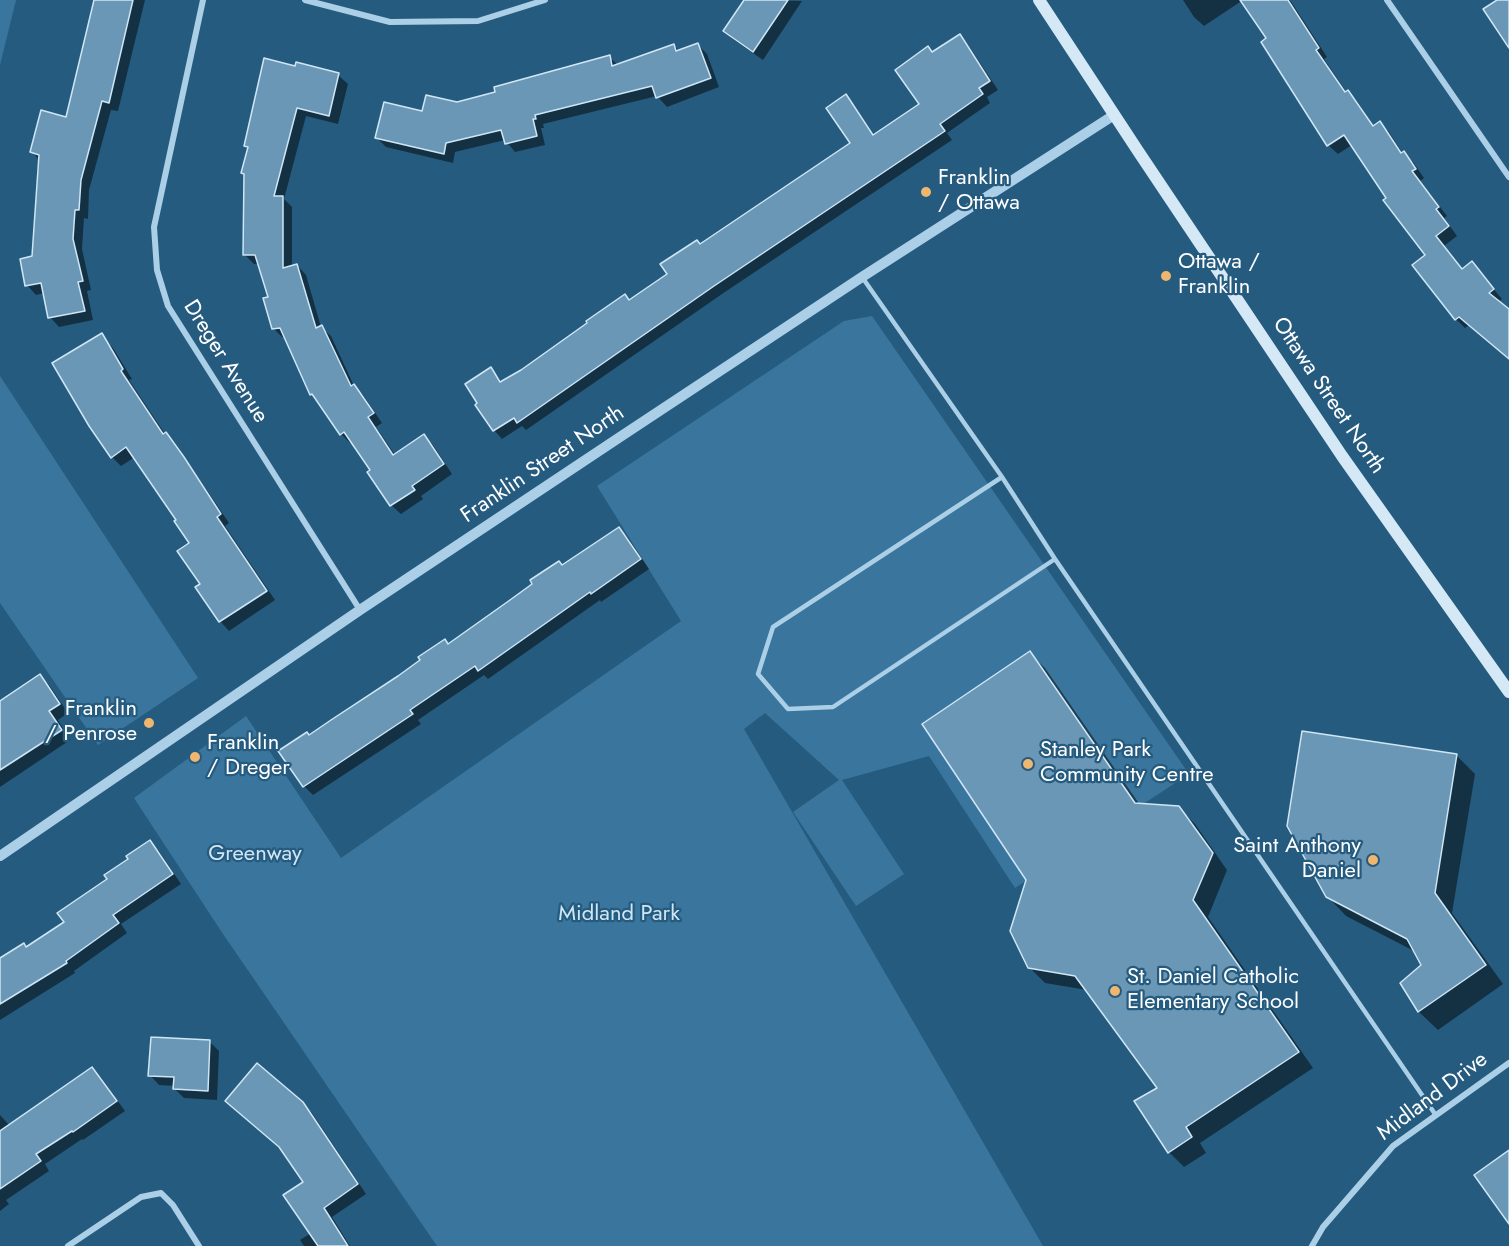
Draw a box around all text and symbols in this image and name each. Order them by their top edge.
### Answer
place label: Franklin / Ottawa [938,166,1020,218]
marker: Franklin / Ottawa [919,185,933,199]
place label: Ottawa / Franklin [1178,250,1260,302]
marker: Ottawa / Franklin [1159,269,1173,283]
street label: Dreger Avenue [177,296,273,428]
street label: Ottawa Street North [1266,313,1390,479]
street label: Franklin Street North [456,401,630,529]
place label: Franklin / Penrose [45,697,137,748]
marker: Franklin / Penrose [142,716,156,730]
place label: Franklin / Dreger [207,731,290,782]
place label: Stanley Park Community Centre [1040,738,1214,790]
marker: Franklin / Dreger [188,750,202,764]
marker: Stanley Park Community Centre [1021,757,1035,771]
place label: Saint Anthony Daniel [1233,834,1361,885]
park label: Greenway [208,842,302,868]
marker: Saint Anthony Daniel [1366,853,1380,867]
park label: Midland Park [558,902,680,928]
place label: St. Daniel Catholic Elementary School [1127,965,1299,1016]
marker: St. Daniel Catholic Elementary School [1108,984,1122,998]
street label: Midland Drive [1373,1047,1493,1147]

